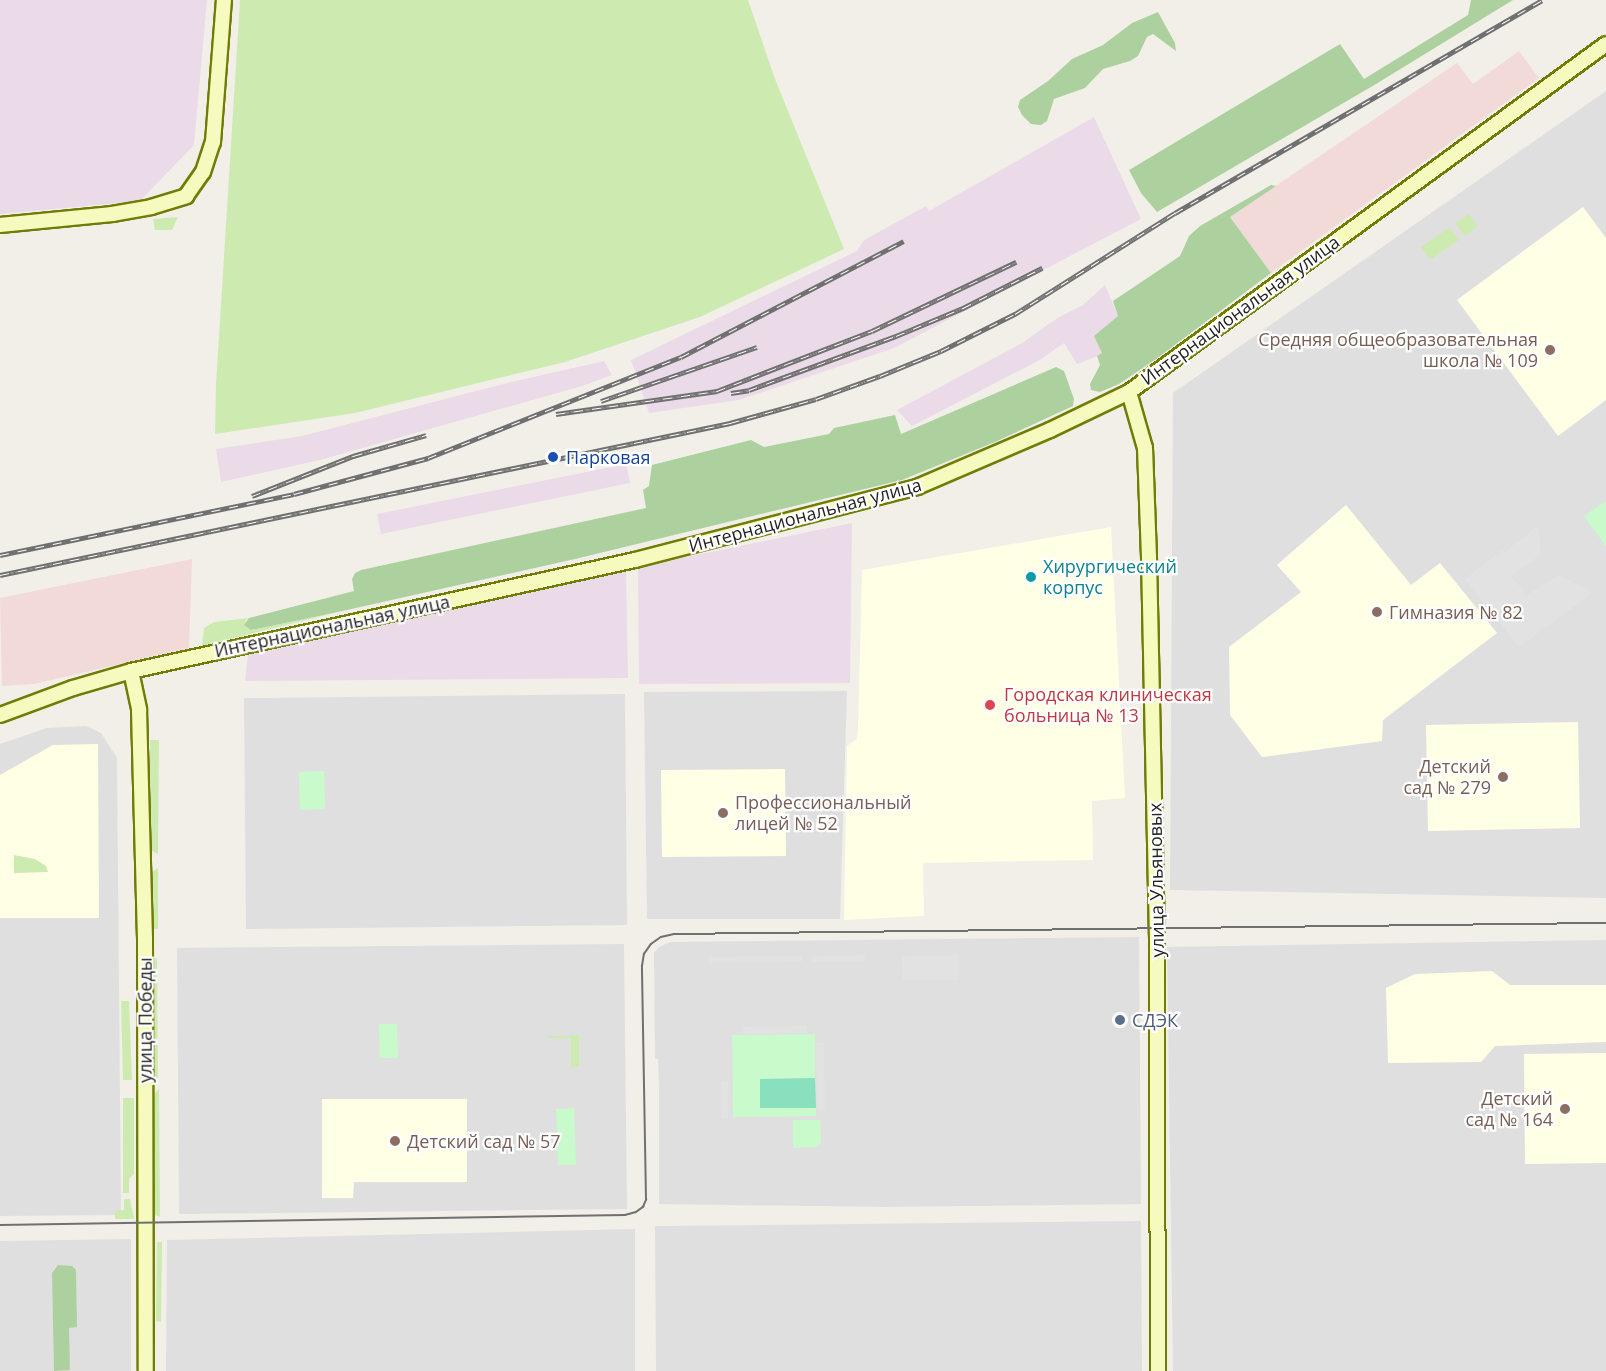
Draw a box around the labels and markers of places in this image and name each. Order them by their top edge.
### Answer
place label: Средняя общеобразовательная школа № 109 [1258,329,1538,372]
marker: Средняя общеобразовательная школа № 109 [1543,343,1557,357]
place label: Парковая [566,446,651,468]
marker: Парковая [544,448,562,466]
place label: Хирургический корпус [1043,556,1177,598]
marker: Хирургический корпус [1024,570,1038,584]
place label: Гимназия № 82 [1389,601,1523,623]
marker: Гимназия № 82 [1370,605,1384,619]
place label: Городская клиническая больница № 13 [1004,684,1212,726]
marker: Городская клиническая больница № 13 [981,696,999,714]
place label: Детский сад № 279 [1403,756,1491,798]
marker: Детский сад № 279 [1496,770,1510,784]
place label: Профессиональный лицей № 52 [735,792,911,834]
marker: Профессиональный лицей № 52 [716,806,730,820]
place label: СДЭК [1132,1009,1178,1031]
marker: СДЭК [1113,1013,1127,1027]
place label: Детский сад № 164 [1465,1088,1553,1130]
marker: Детский сад № 164 [1558,1102,1572,1116]
place label: Детский сад № 57 [407,1130,561,1152]
marker: Детский сад № 57 [388,1134,402,1148]

